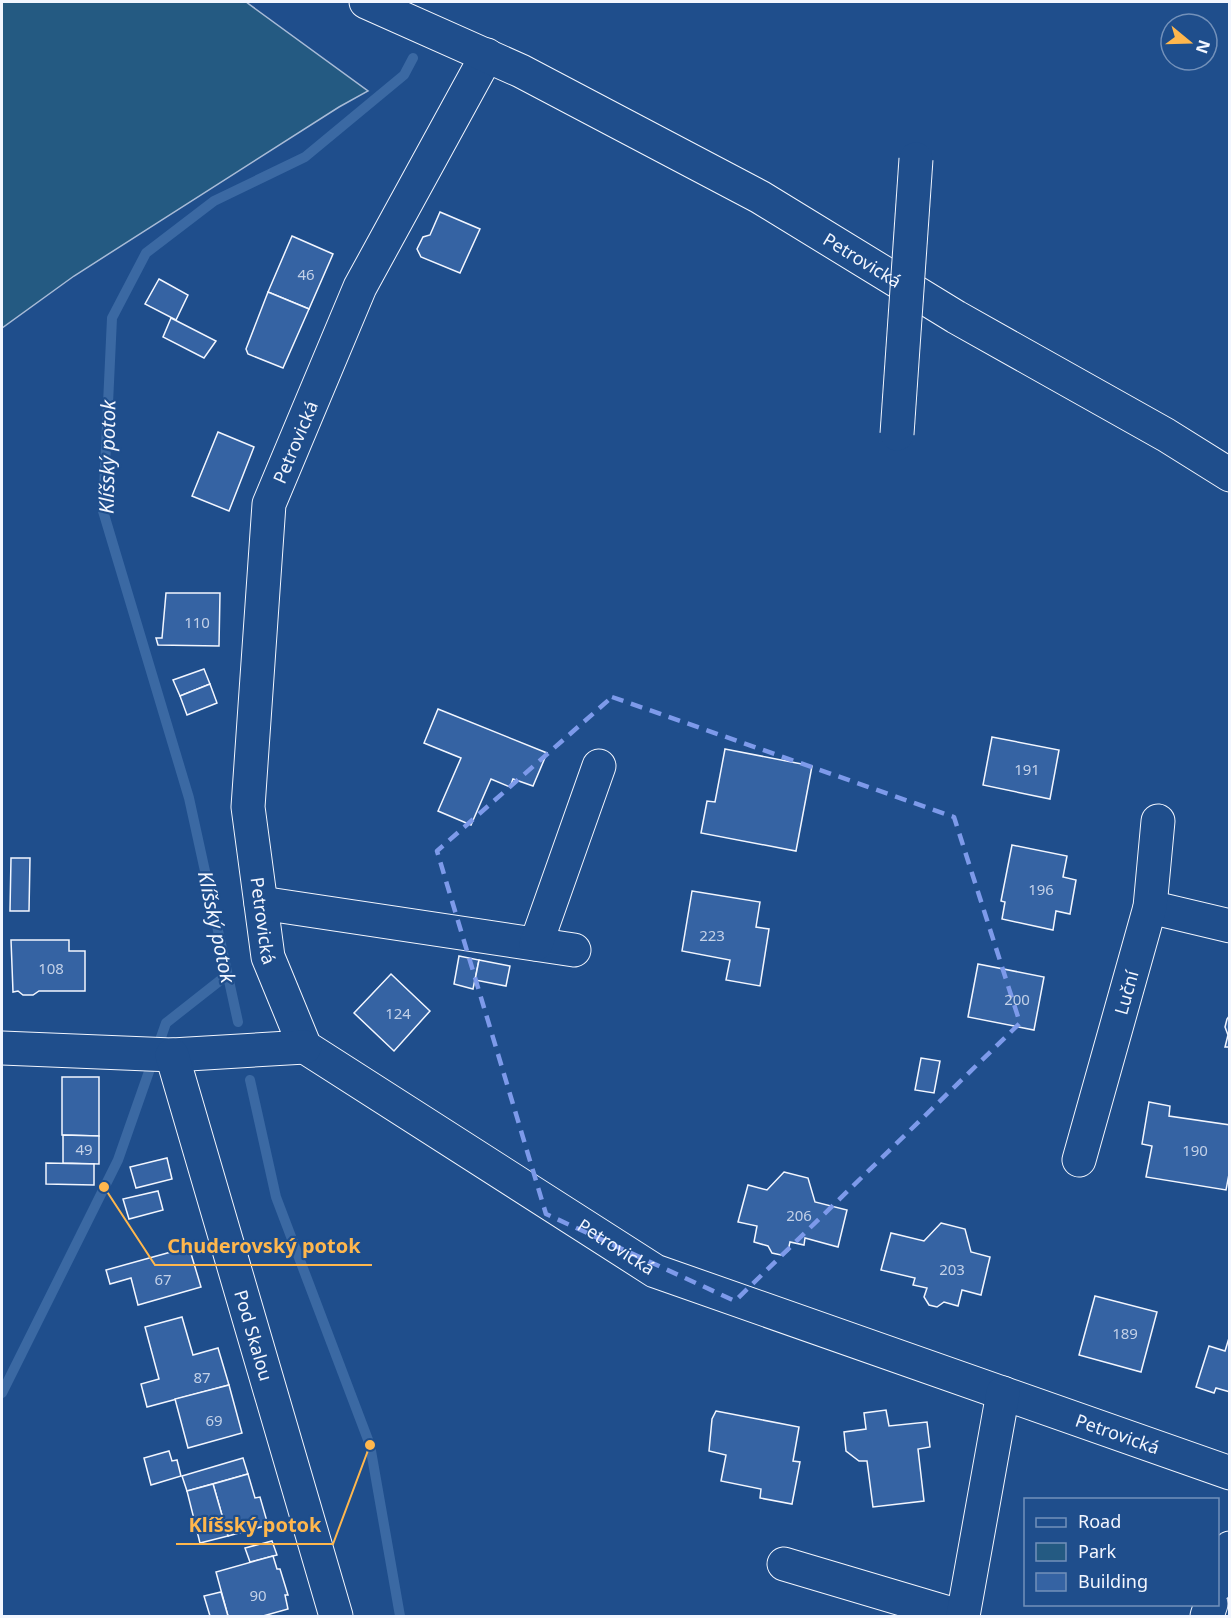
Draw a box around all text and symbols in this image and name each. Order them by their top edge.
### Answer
north arrow [1159,12,1219,72]
text: N [1191,37,1216,57]
street label: Petrovická [819,227,906,293]
house number: 46 [297,264,315,284]
street label: Petrovická [267,397,323,487]
water label: Klíšský potok [93,399,122,514]
house number: 110 [184,612,210,632]
house number: 191 [1014,759,1040,779]
water label: Klíšský potok [192,868,242,987]
street label: Petrovická [245,876,282,968]
house number: 196 [1028,879,1054,899]
house number: 223 [699,925,725,945]
house number: 108 [38,958,64,978]
street label: Luční [1108,967,1144,1017]
house number: 200 [1004,989,1030,1009]
house number: 124 [385,1003,411,1023]
house number: 49 [75,1139,93,1159]
house number: 190 [1182,1140,1208,1160]
house number: 206 [786,1205,812,1225]
street label: Petrovická [573,1213,660,1280]
callout: Chuderovský potok [155,1227,372,1265]
text: Chuderovský potok [167,1232,361,1259]
house number: 203 [939,1259,965,1279]
house number: 67 [154,1269,172,1289]
street label: Pod Skalou [229,1287,279,1384]
house number: 189 [1112,1323,1138,1343]
house number: 87 [193,1367,211,1387]
street label: Petrovická [1072,1408,1163,1459]
house number: 69 [205,1410,223,1430]
legend [1024,1498,1219,1606]
callout: Klíšský potok [176,1506,333,1544]
text: Road [1078,1509,1121,1533]
text: Klíšský potok [188,1511,322,1538]
text: Park [1078,1539,1116,1563]
text: Building [1078,1569,1148,1593]
house number: 90 [249,1585,267,1605]

